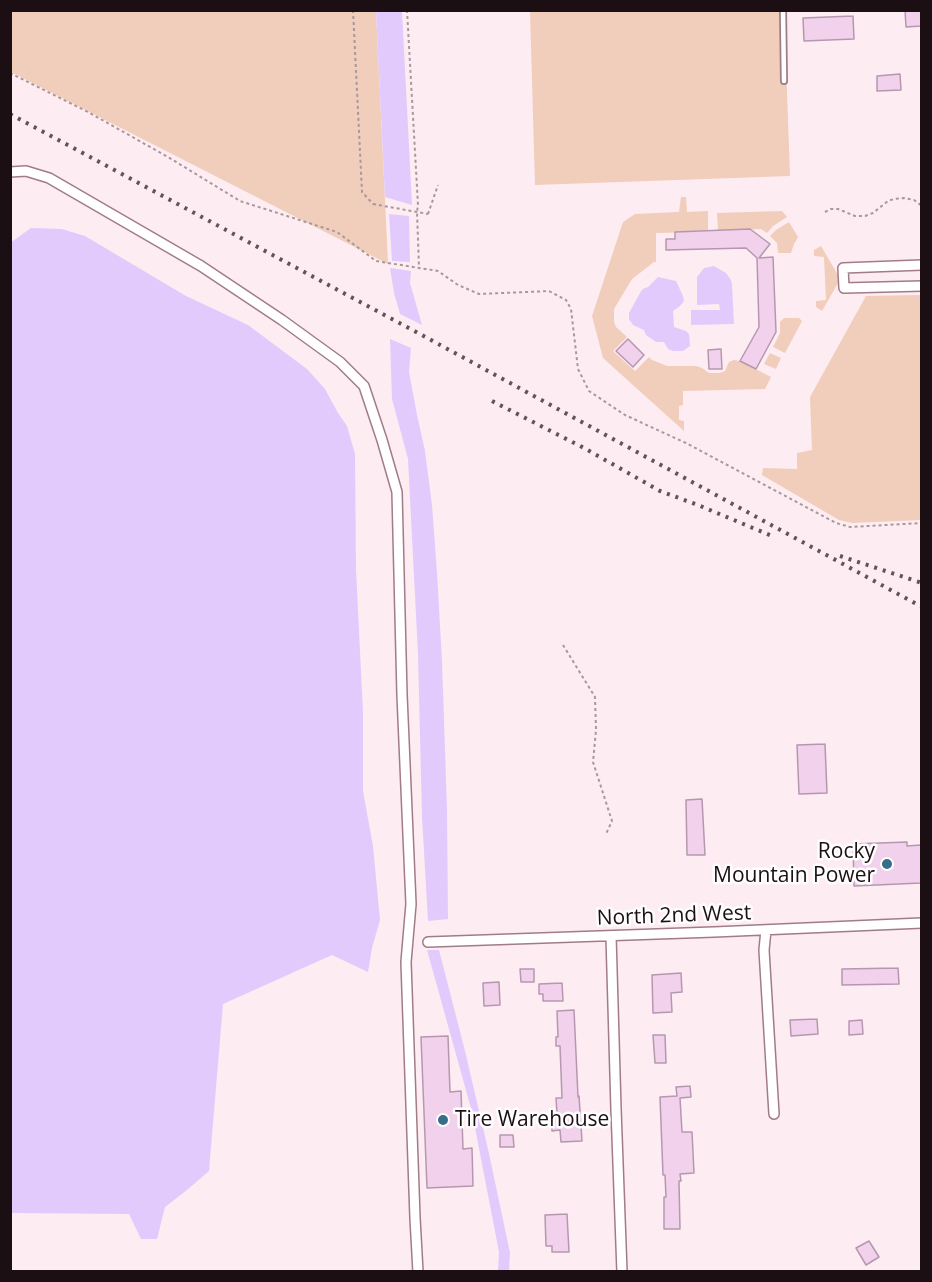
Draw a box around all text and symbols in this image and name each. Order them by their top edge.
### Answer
place label: Rocky Mountain Power [713,839,875,889]
marker: Rocky Mountain Power [880,857,894,871]
street label: North 2nd West [596,901,752,931]
place label: Tire Warehouse [455,1107,609,1133]
marker: Tire Warehouse [436,1113,450,1127]

